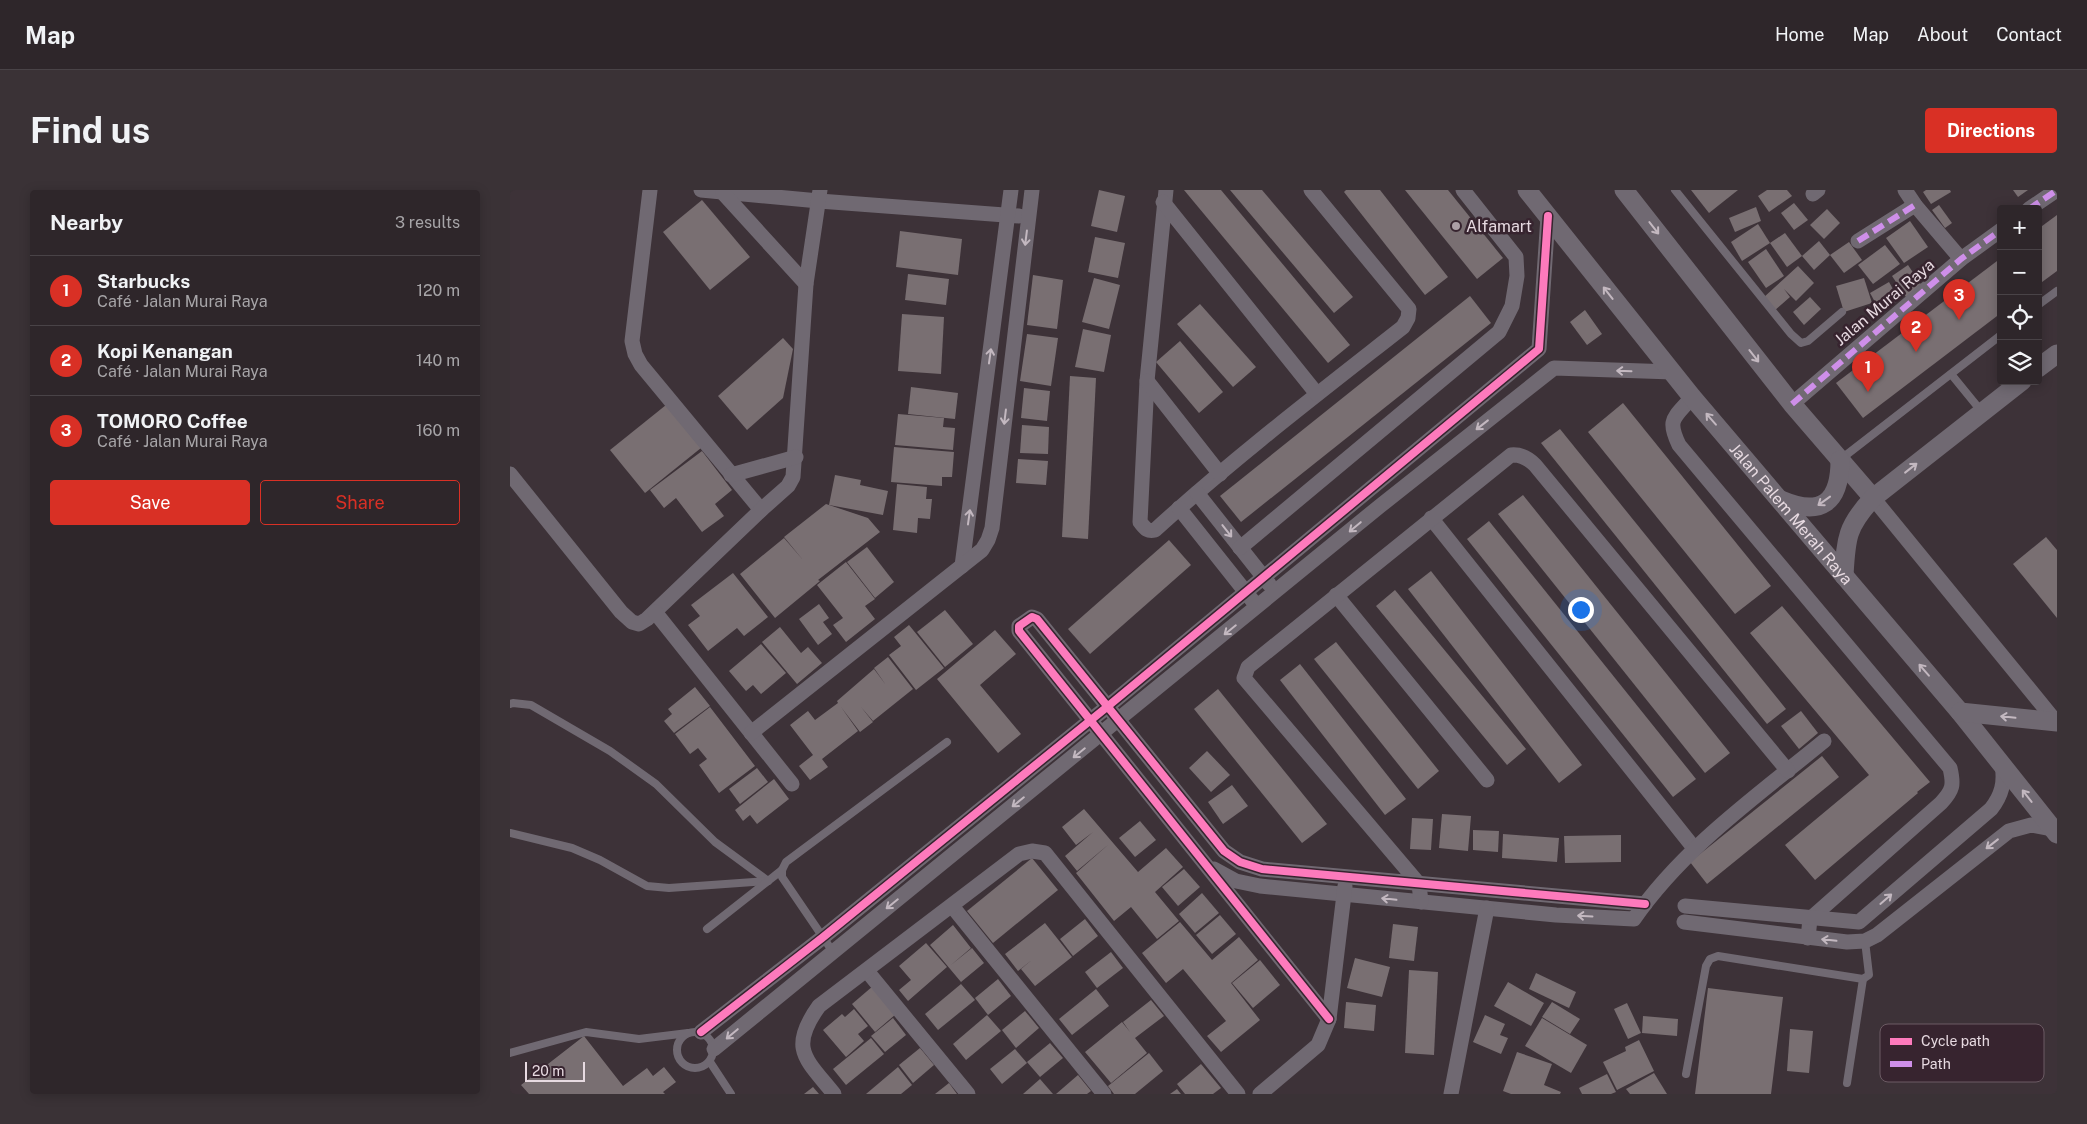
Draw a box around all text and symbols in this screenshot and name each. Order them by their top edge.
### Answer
text: Map [25,21,75,49]
text: Home [1775,24,1825,45]
text: Map [1853,24,1889,45]
text: About [1917,24,1968,45]
text: Contact [1996,24,2062,45]
button: Directions [1925,108,2057,153]
text: Find us [30,110,150,151]
map controls [1997,205,2042,385]
button: + [1997,205,2042,250]
text: Nearby [50,210,123,235]
text: 3 results [395,213,460,232]
place label: Alfamart [1466,217,1532,236]
marker: Alfamart [1450,220,1462,232]
one-way arrow [1649,221,1659,235]
one-way arrow [1021,230,1031,246]
button: − [1997,250,2042,295]
street label: Jalan Murai Raya [1831,255,1938,350]
text: Starbucks [97,270,190,292]
pin: 3 [1943,279,1975,320]
text: 1 [63,281,69,300]
text: 120 m [416,281,460,300]
one-way arrow [1603,287,1614,300]
text: Café · Jalan Murai Raya [97,292,268,311]
button: locate [1997,295,2042,340]
pin: 2 [1900,311,1932,352]
text: Kopi Kenangan [97,340,233,362]
button: layers [1997,340,2042,385]
one-way arrow [986,349,996,365]
one-way arrow [1749,349,1760,362]
text: 2 [61,351,71,370]
text: 140 m [416,351,460,370]
pin: 1 [1852,351,1884,392]
text: Café · Jalan Murai Raya [97,362,268,381]
one-way arrow [1616,366,1632,375]
one-way arrow [1000,409,1010,425]
text: TOMORO Coffee [97,410,248,432]
one-way arrow [1705,412,1716,425]
one-way arrow [1475,419,1488,430]
text: 3 [61,421,71,440]
text: 160 m [416,421,460,440]
text: Café · Jalan Murai Raya [97,432,268,451]
street label: Jalan Palem Merah Raya [1726,440,1856,589]
one-way arrow [1904,462,1917,473]
button: Save [50,480,250,525]
button: Share [260,480,460,525]
one-way arrow [1818,496,1831,507]
one-way arrow [964,510,974,526]
one-way arrow [1349,521,1362,532]
one-way arrow [1222,524,1232,538]
your location [1568,597,1594,623]
one-way arrow [1223,625,1236,636]
one-way arrow [1919,664,1930,677]
one-way arrow [2000,712,2016,722]
one-way arrow [1072,747,1085,758]
one-way arrow [2021,790,2032,803]
one-way arrow [1012,796,1025,807]
one-way arrow [1986,838,1999,849]
one-way arrow [1381,894,1397,904]
one-way arrow [1879,894,1892,905]
one-way arrow [886,899,899,910]
one-way arrow [1577,912,1593,921]
one-way arrow [1821,935,1837,945]
legend [1880,1024,2044,1082]
one-way arrow [726,1028,739,1040]
text: Cycle path [1921,1033,1990,1049]
text: Path [1921,1056,1951,1072]
scale bar [525,1059,585,1082]
text: 20 m [532,1063,564,1079]

